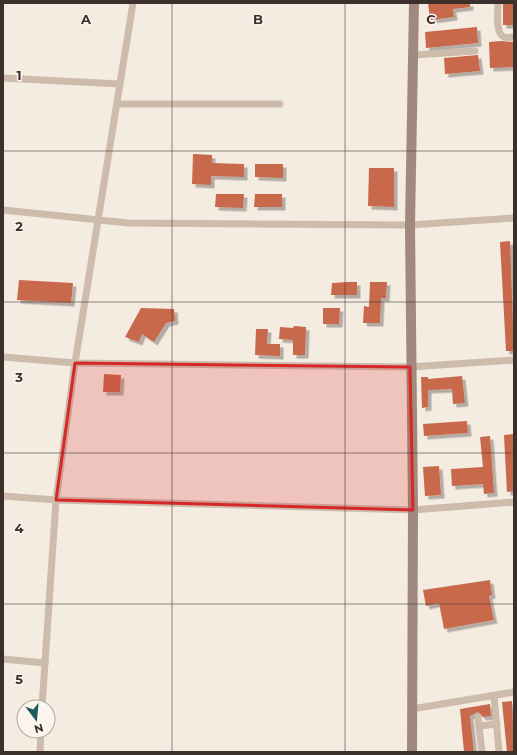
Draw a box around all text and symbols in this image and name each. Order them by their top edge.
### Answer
text: A [80,11,92,27]
text: B [253,11,263,27]
text: C [426,11,436,27]
text: 1 [16,67,22,83]
text: 2 [15,218,23,234]
text: 3 [14,369,23,385]
text: 4 [15,520,24,536]
text: 5 [15,671,23,687]
north arrow [16,699,56,739]
text: N [33,721,45,737]

